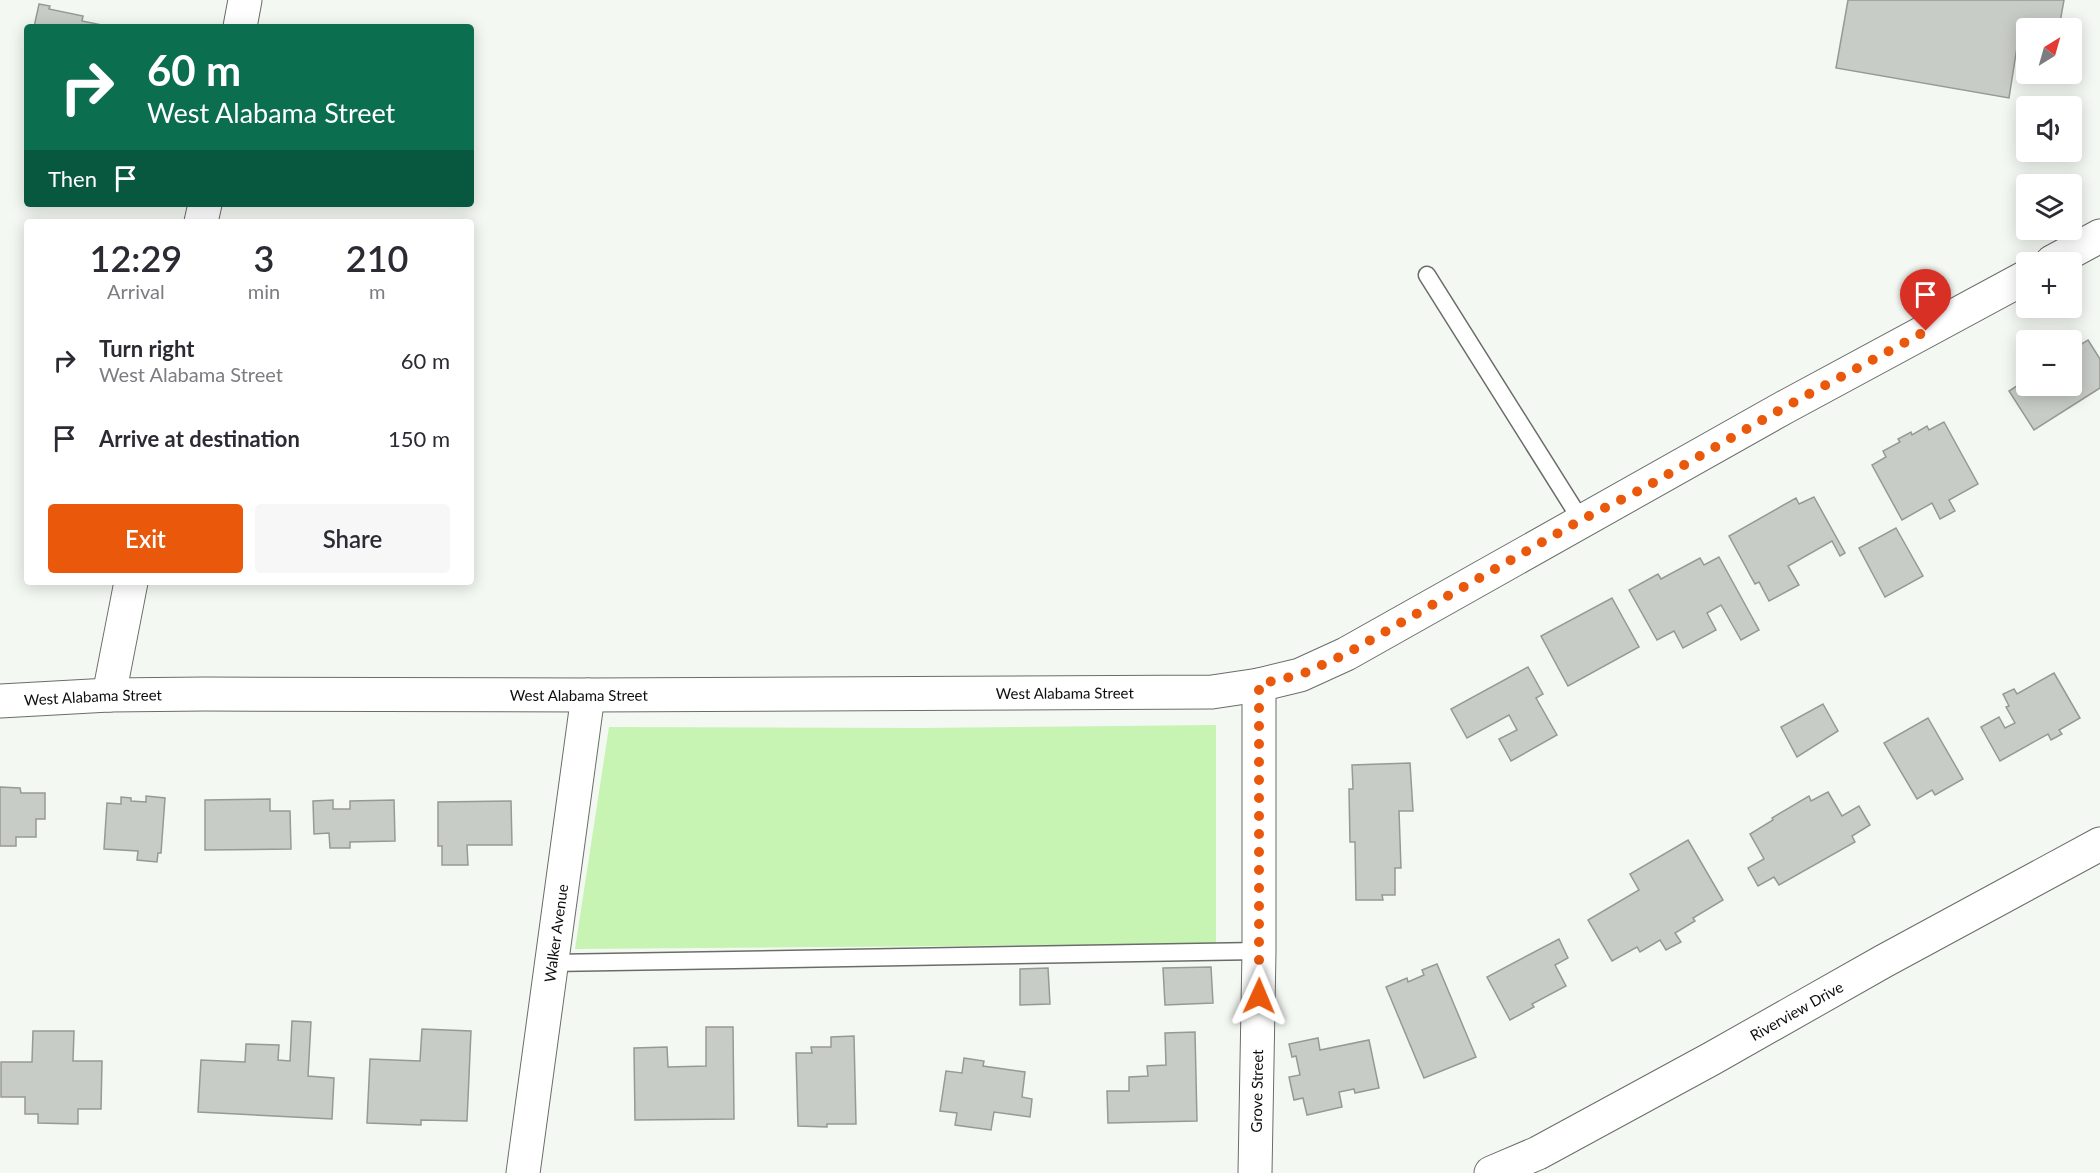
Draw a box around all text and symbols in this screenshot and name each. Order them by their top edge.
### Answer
north arrow [2016,18,2082,84]
map controls [2016,18,2082,396]
text: 60 m [147,45,241,95]
icon: right [48,48,126,126]
text: West Alabama Street [147,96,395,129]
button: sound [2016,96,2082,162]
icon: arrive [109,162,142,195]
text: Then [48,165,97,192]
button: layers [2016,174,2082,240]
text: 12:29 [90,236,182,280]
text: 3 [254,236,274,280]
text: 210 [346,236,408,280]
button: + [2016,252,2082,318]
pin [1900,269,1951,331]
icon: arrive [1909,278,1942,311]
text: Arrival [107,279,165,303]
text: min [248,279,280,303]
text: m [369,279,385,303]
button: − [2016,330,2082,396]
text: Turn right [99,335,194,362]
icon: right [48,344,81,377]
text: 60 m [401,347,450,374]
text: West Alabama Street [99,362,283,386]
icon: arrive [48,422,81,455]
text: Arrive at destination [99,425,300,452]
text: 150 m [388,425,450,452]
button: Exit [48,504,243,573]
button: Share [255,504,450,573]
street label: West Alabama Street [996,683,1135,702]
street label: West Alabama Street [23,685,163,709]
street label: West Alabama Street [510,686,649,704]
street label: Walker Avenue [540,883,571,983]
position arrow [1227,964,1291,1028]
street label: Riverview Drive [1747,977,1846,1044]
street label: Grove Street [1247,1049,1266,1133]

